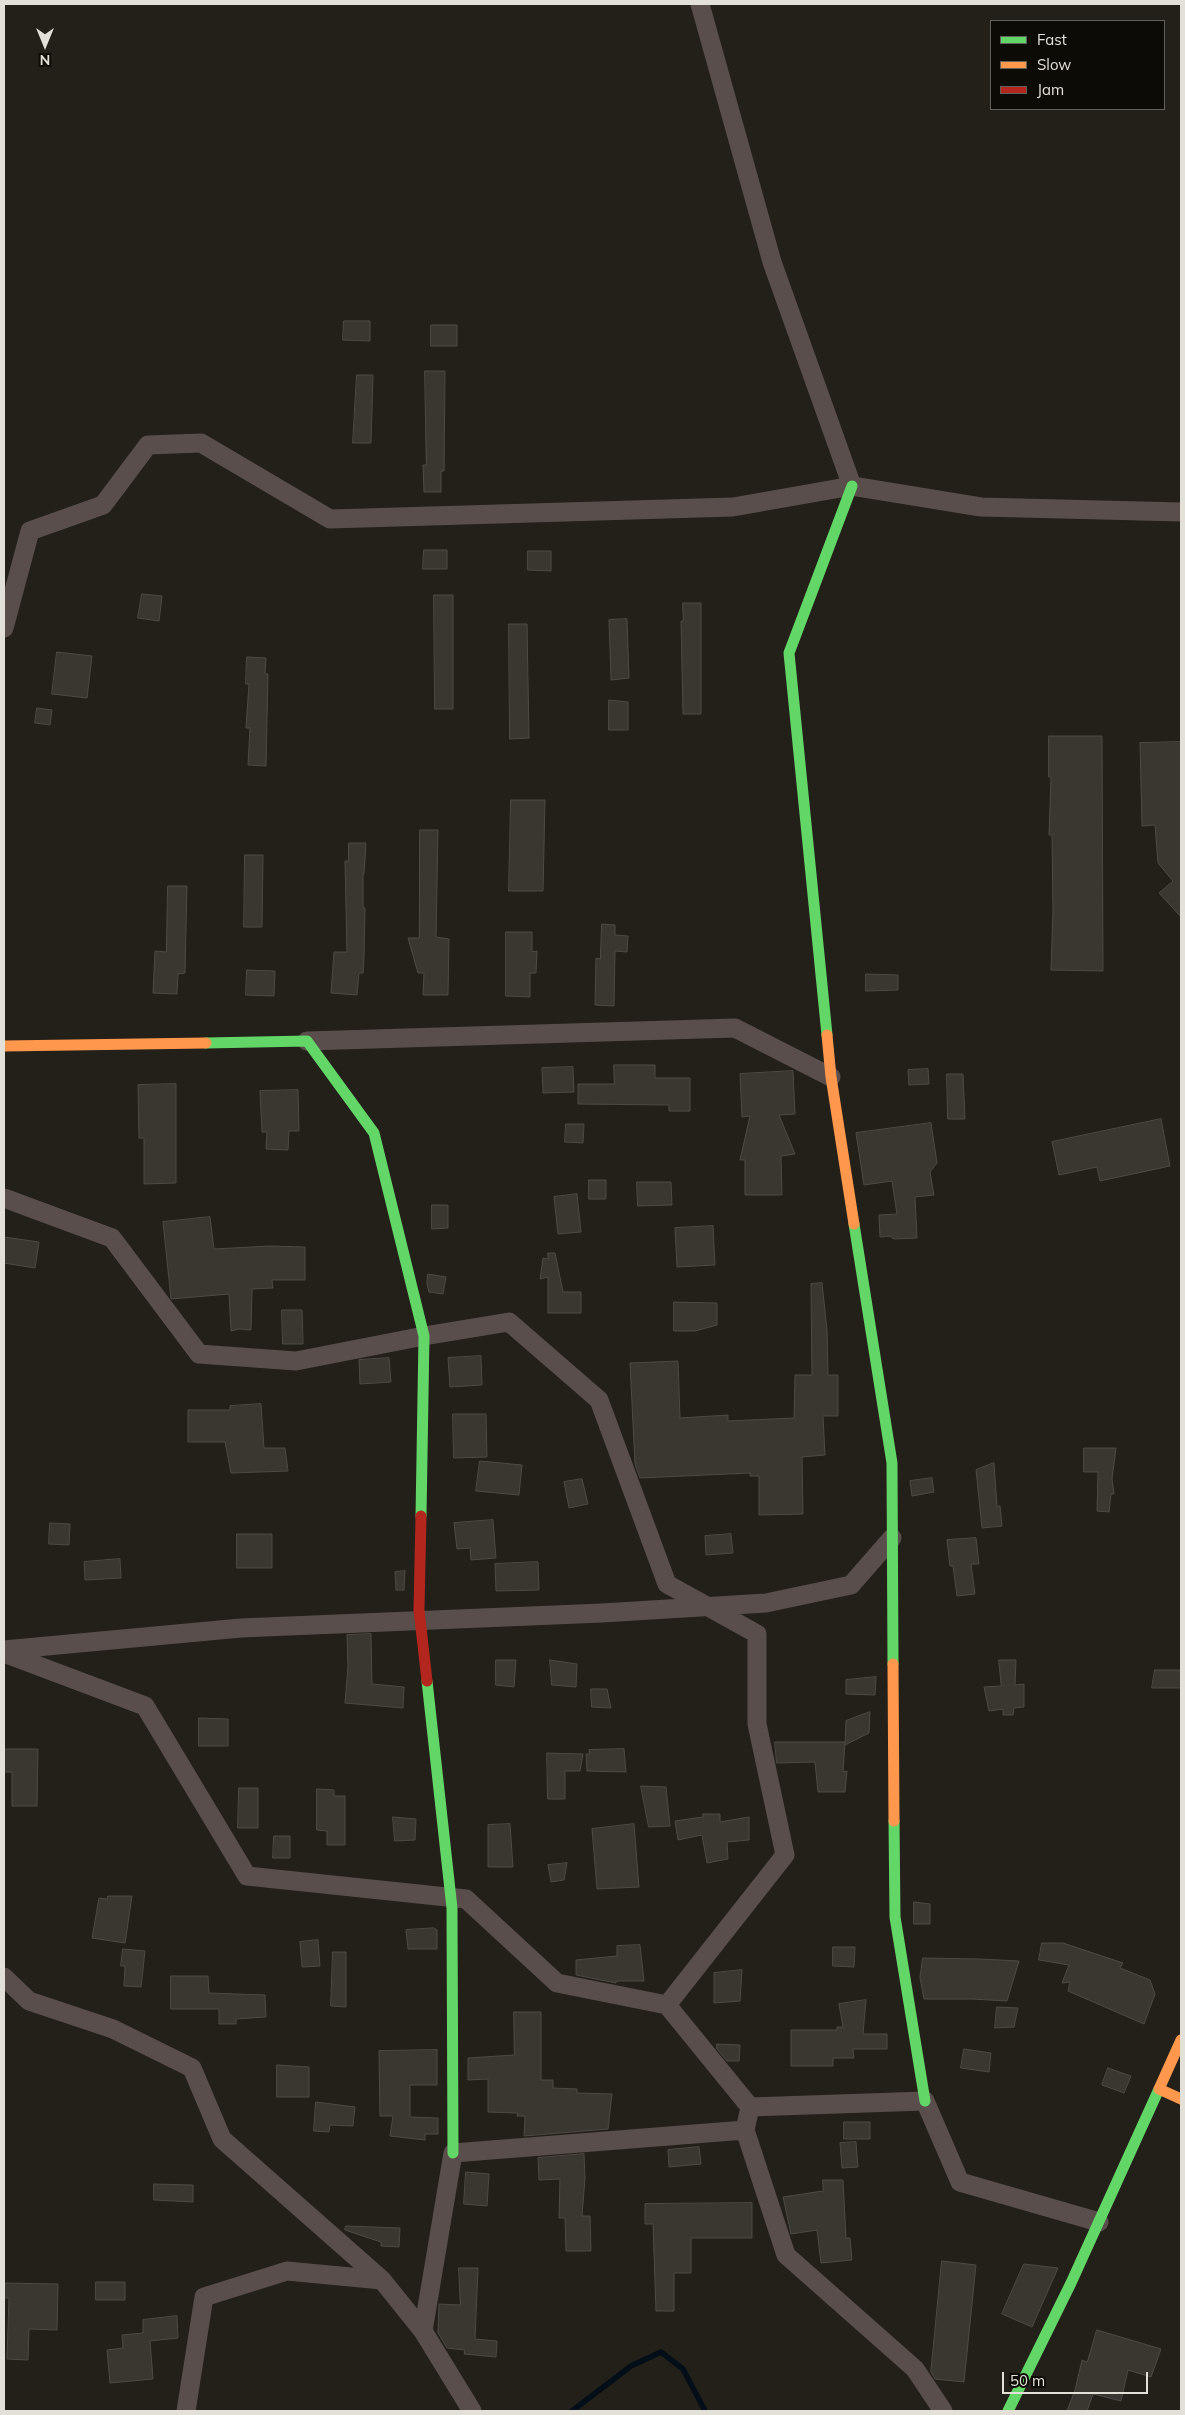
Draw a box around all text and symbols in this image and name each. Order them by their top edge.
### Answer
north arrow [20,20,70,70]
legend [990,20,1165,110]
text: Fast [1037,30,1067,49]
text: N [40,51,50,69]
text: Slow [1037,55,1071,74]
text: Jam [1037,80,1064,99]
scale bar [1005,2362,1151,2394]
text: 50 m [1010,2371,1045,2390]

